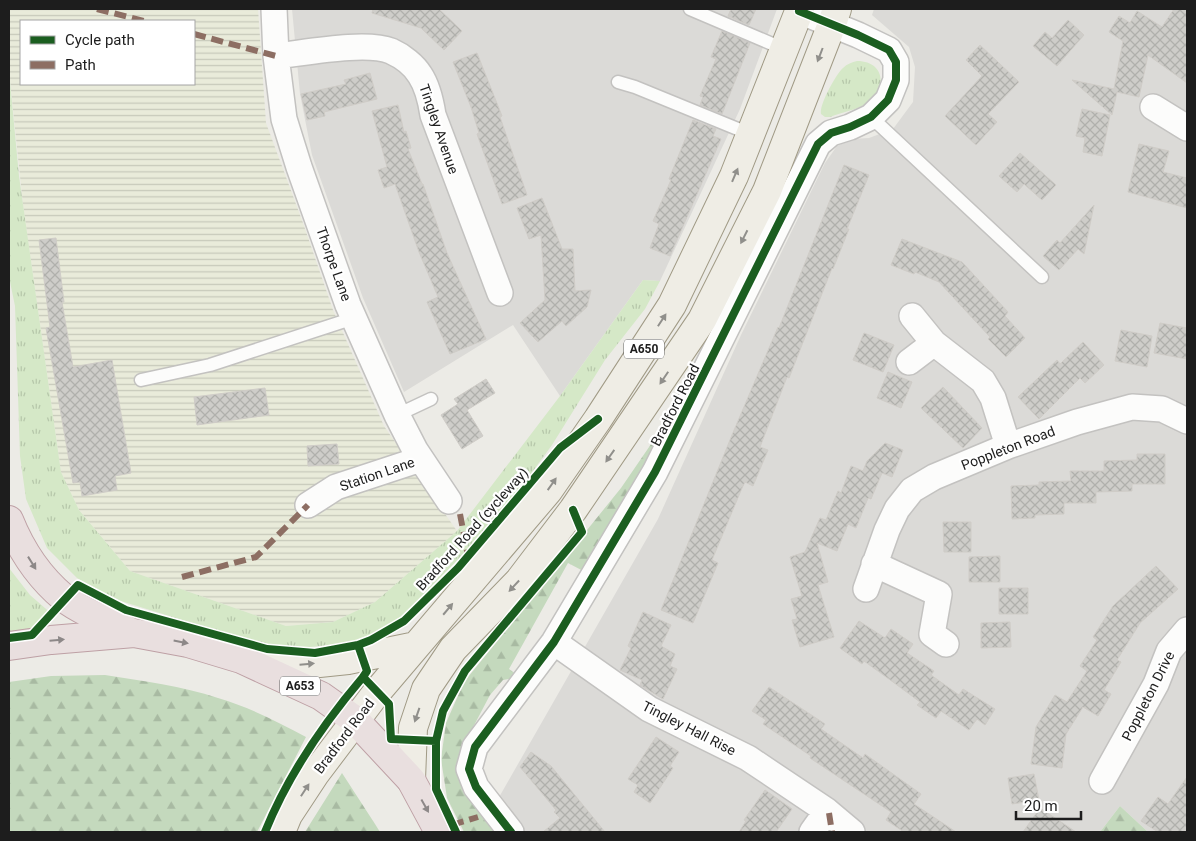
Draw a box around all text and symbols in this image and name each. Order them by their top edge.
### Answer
legend [20,20,195,85]
text: Cycle path [65,31,135,49]
one-way arrow [816,48,824,62]
text: Path [65,56,96,74]
street label: Tingley Avenue [416,82,462,176]
one-way arrow [731,168,739,182]
street label: Thorpe Lane [313,225,355,303]
one-way arrow [740,229,748,244]
one-way arrow [657,313,667,327]
road number: A650 [624,339,664,358]
street label: Bradford Road [648,361,702,449]
one-way arrow [659,371,669,384]
street label: Poppleton Road [959,423,1057,473]
one-way arrow [605,449,615,463]
street label: Station Lane [338,454,416,494]
street label: Bradford Road (cycleway) [413,464,532,594]
one-way arrow [547,477,557,491]
one-way arrow [28,556,37,570]
one-way arrow [508,580,520,592]
one-way arrow [442,603,454,615]
one-way arrow [49,636,65,644]
one-way arrow [174,639,190,647]
street label: Poppleton Drive [1119,649,1177,743]
one-way arrow [299,660,315,668]
road number: A653 [280,676,320,696]
street label: Bradford Road [311,695,377,777]
street label: Tingley Hall Rise [640,698,738,758]
one-way arrow [413,707,421,722]
one-way arrow [300,783,309,796]
scale bar [1016,788,1081,820]
text: 20 m [1024,797,1058,815]
one-way arrow [421,799,429,814]

